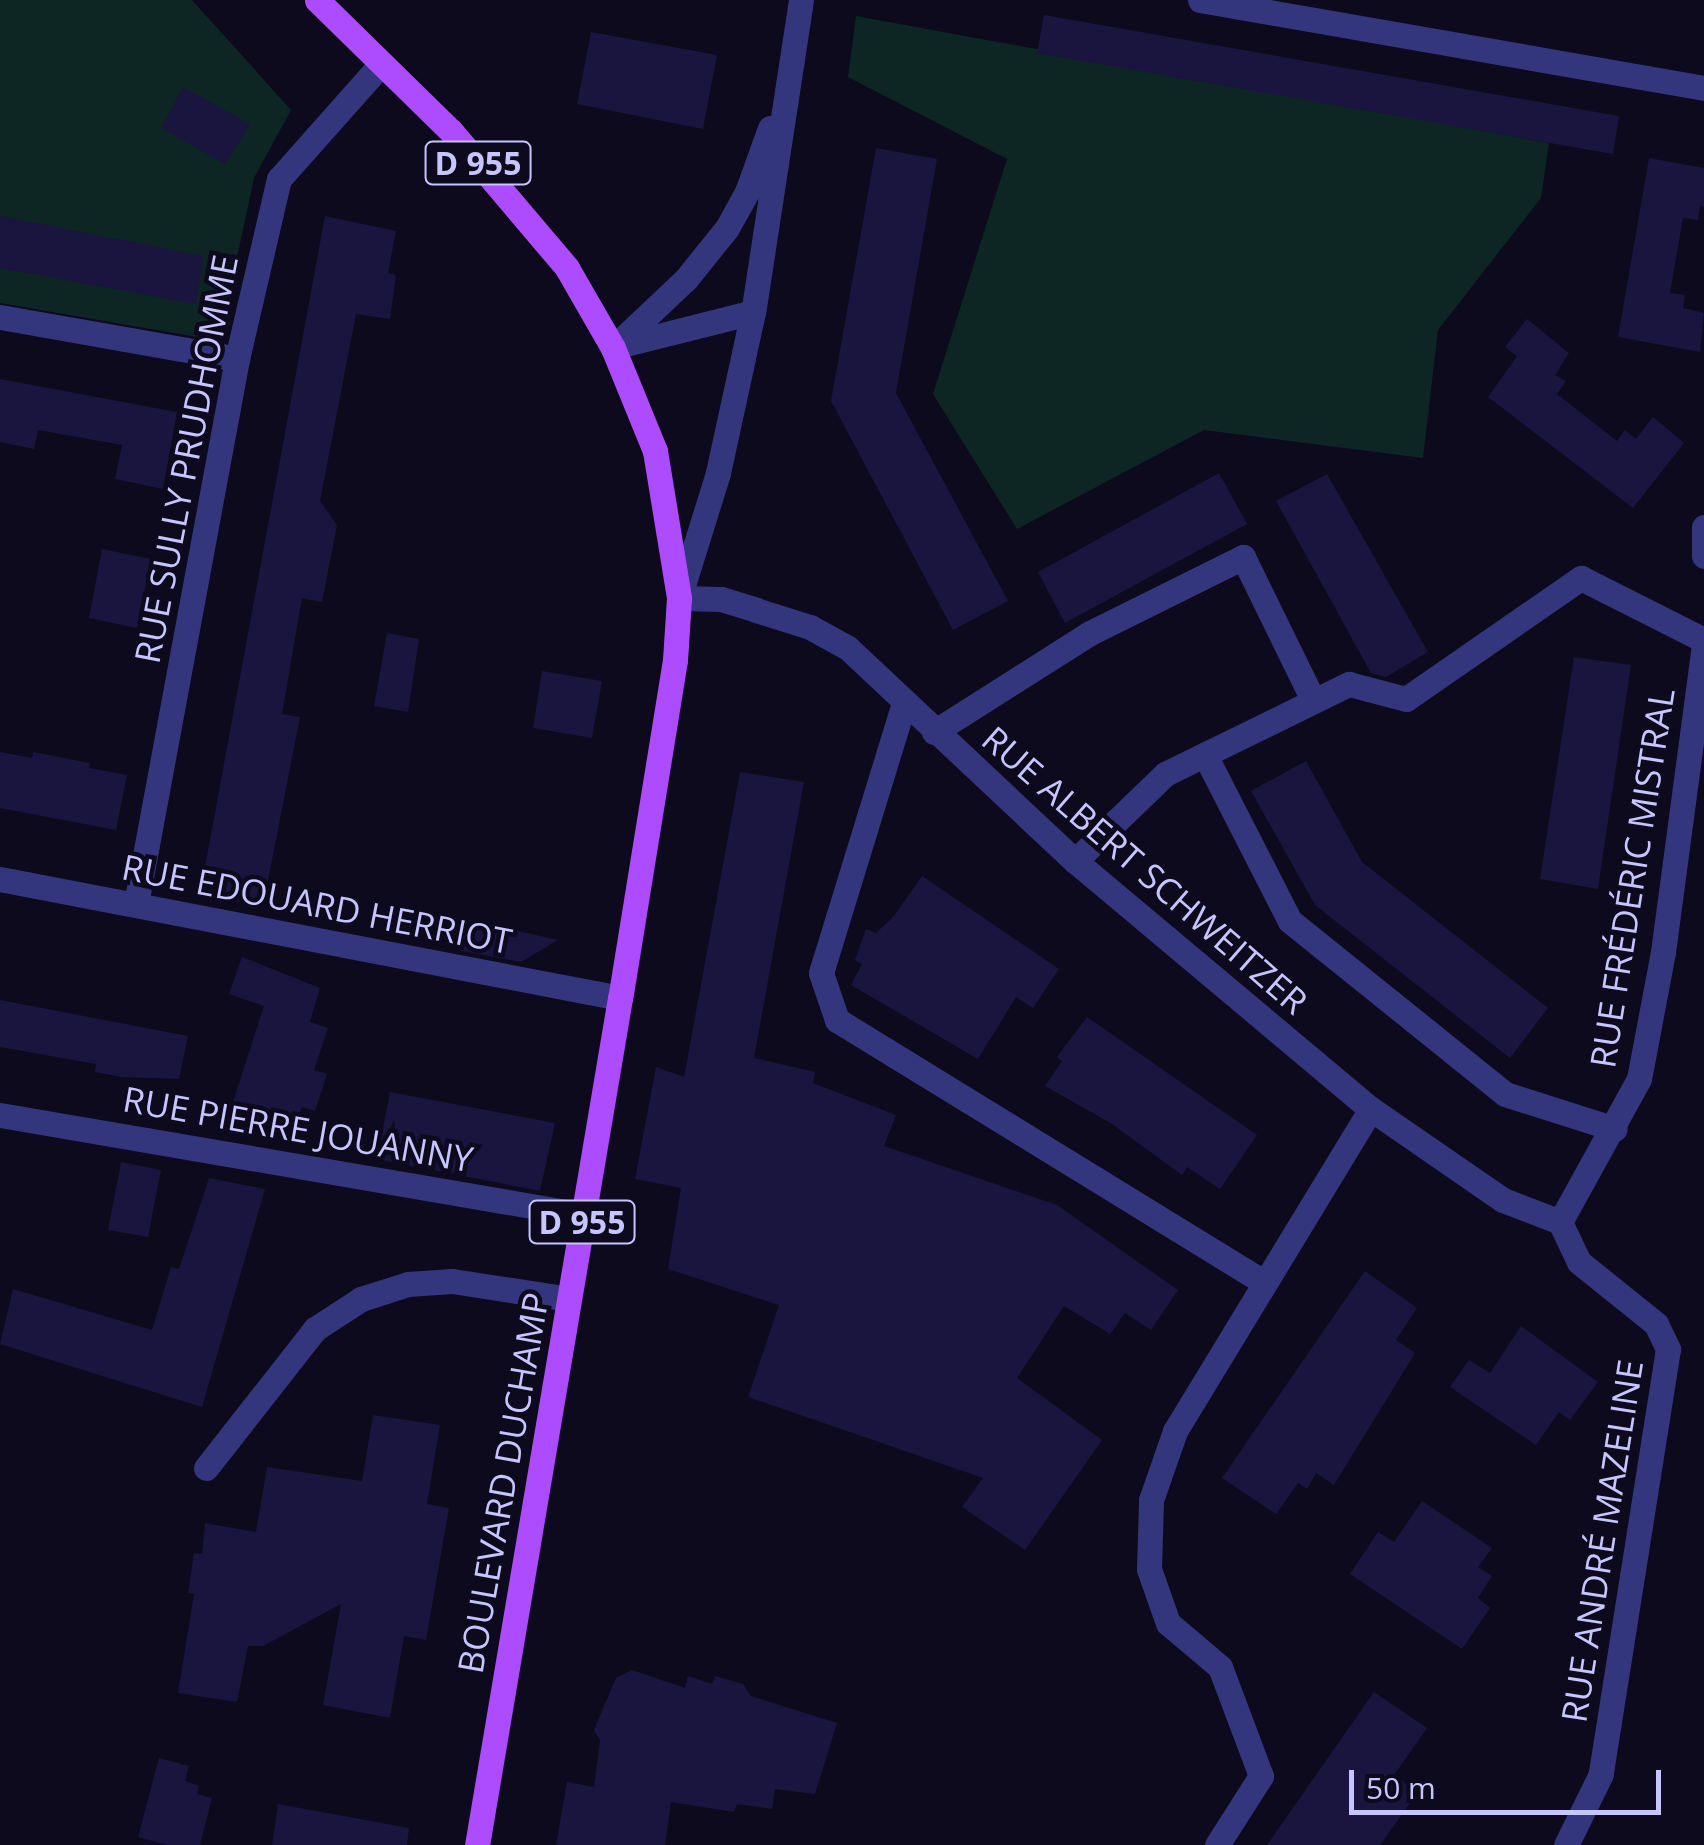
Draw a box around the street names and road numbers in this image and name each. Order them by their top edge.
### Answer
road number: D 955 [423,136,533,190]
street label: RUE SULLY PRUDHOMME [126,252,246,666]
street label: RUE FRÉDÉRIC MISTRAL [1581,685,1683,1071]
street label: RUE ALBERT SCHWEITZER [974,717,1316,1023]
street label: RUE EDOUARD HERRIOT [119,846,515,962]
street label: RUE PIERRE JOUANNY [120,1078,476,1180]
road number: D 955 [527,1195,637,1249]
street label: BOULEVARD DUCHAMP [449,1289,557,1677]
street label: RUE ANDRÉ MAZELINE [1553,1357,1651,1725]

